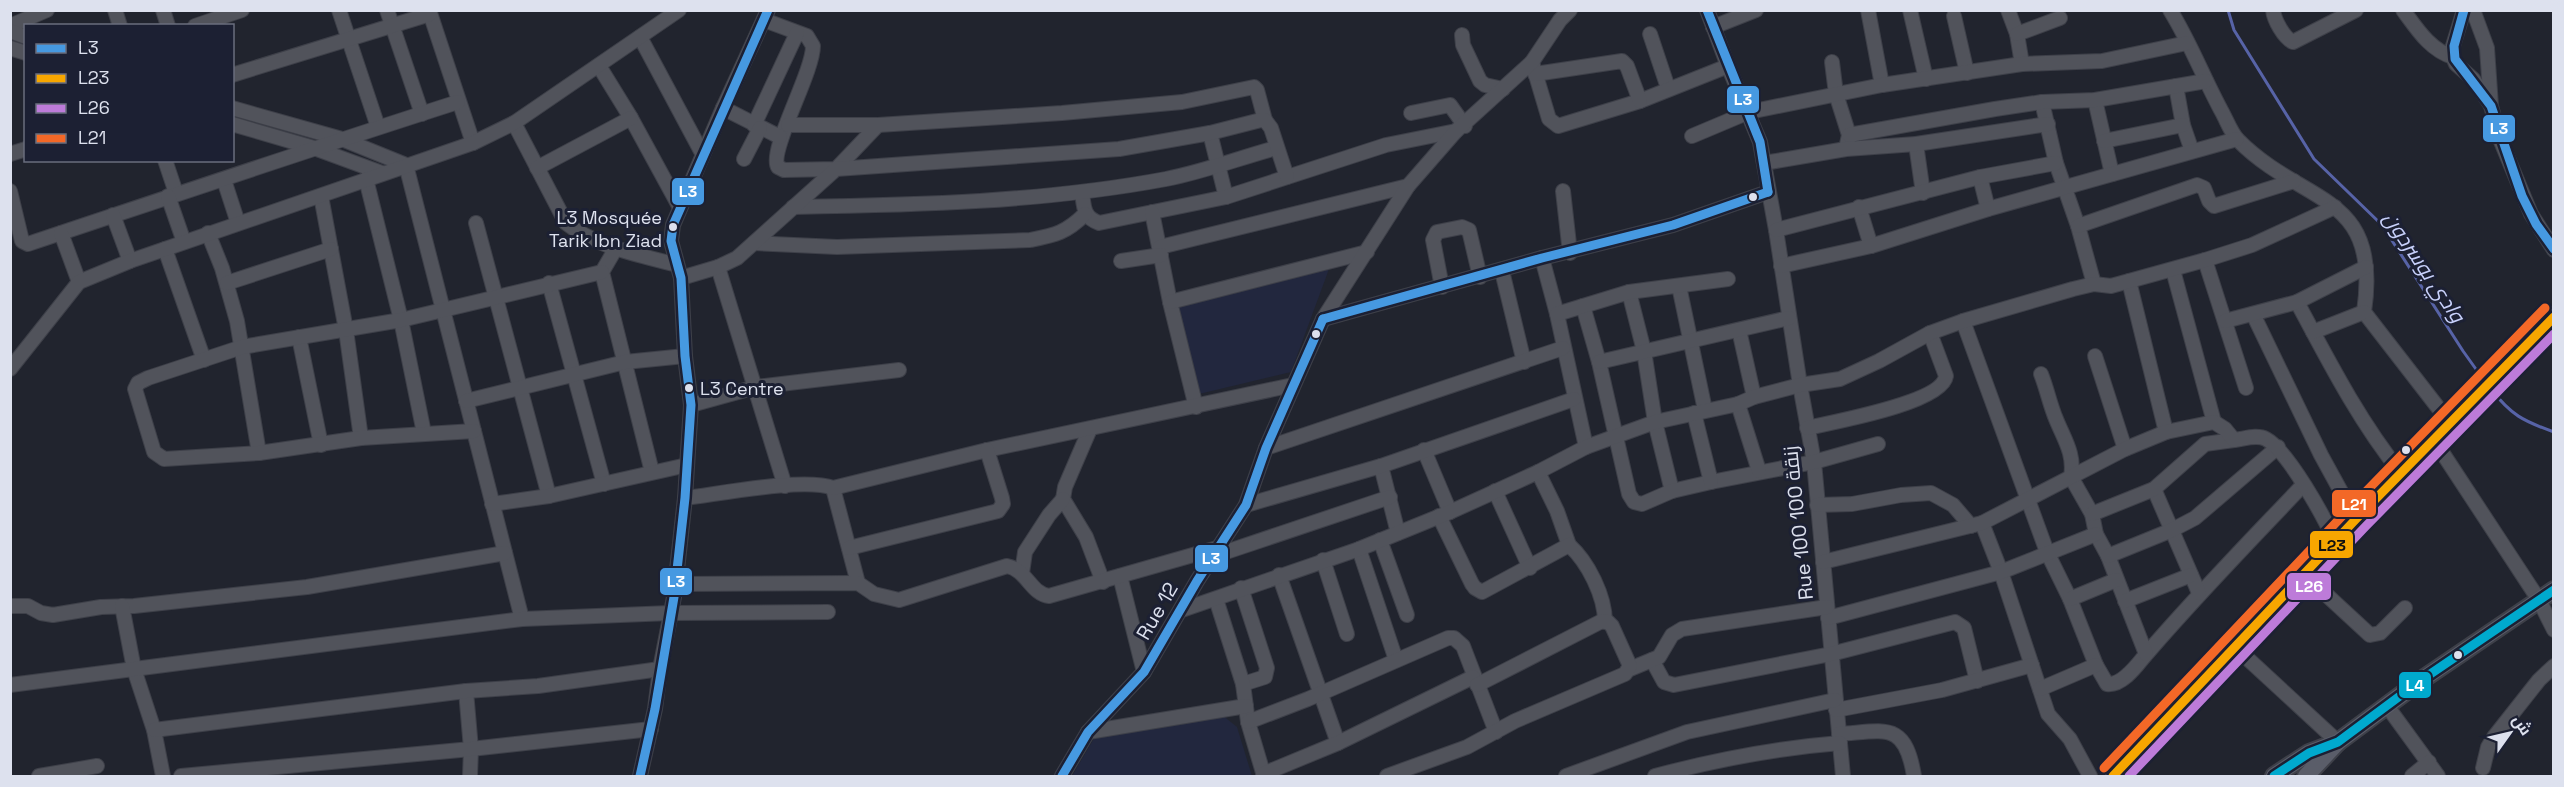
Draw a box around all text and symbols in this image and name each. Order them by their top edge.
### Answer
legend [24,24,234,162]
text: L3 [78,36,99,59]
text: L23 [78,66,110,89]
line badge: L3 [1726,85,1760,114]
text: L3 [1734,89,1752,110]
text: L26 [78,96,110,119]
line badge: L3 [2482,114,2516,143]
text: L3 [2490,118,2508,139]
text: L21 [78,126,106,149]
line badge: L3 [671,177,705,206]
text: L3 [679,181,697,202]
unlabelled marker [1747,191,1759,203]
place label: L3 Mosquée Tarik Ibn Ziad [549,206,662,252]
water label: وادي بوسردون [2374,206,2472,331]
marker: L3 Mosquée Tarik Ibn Ziad [667,221,679,233]
unlabelled marker [1310,328,1322,340]
place label: L3 Centre [700,377,784,400]
marker: L3 Centre [683,382,695,394]
unlabelled marker [2400,444,2412,456]
street label: Rue 100 زنقة 100 [1777,445,1819,601]
line badge: L21 [2331,489,2377,518]
text: L21 [2341,494,2367,515]
line badge: L23 [2309,530,2354,559]
text: L23 [2318,535,2346,556]
line badge: L3 [1194,544,1229,573]
text: L3 [1202,548,1220,569]
line badge: L3 [659,567,693,596]
text: L3 [667,571,685,592]
line badge: L26 [2286,572,2332,601]
text: L26 [2295,576,2323,597]
street label: Rue 12 [1130,578,1184,644]
unlabelled marker [2452,649,2464,661]
line badge: L4 [2398,671,2432,699]
text: L4 [2406,675,2424,696]
north arrow [2480,703,2540,763]
text: ش [2508,711,2536,739]

